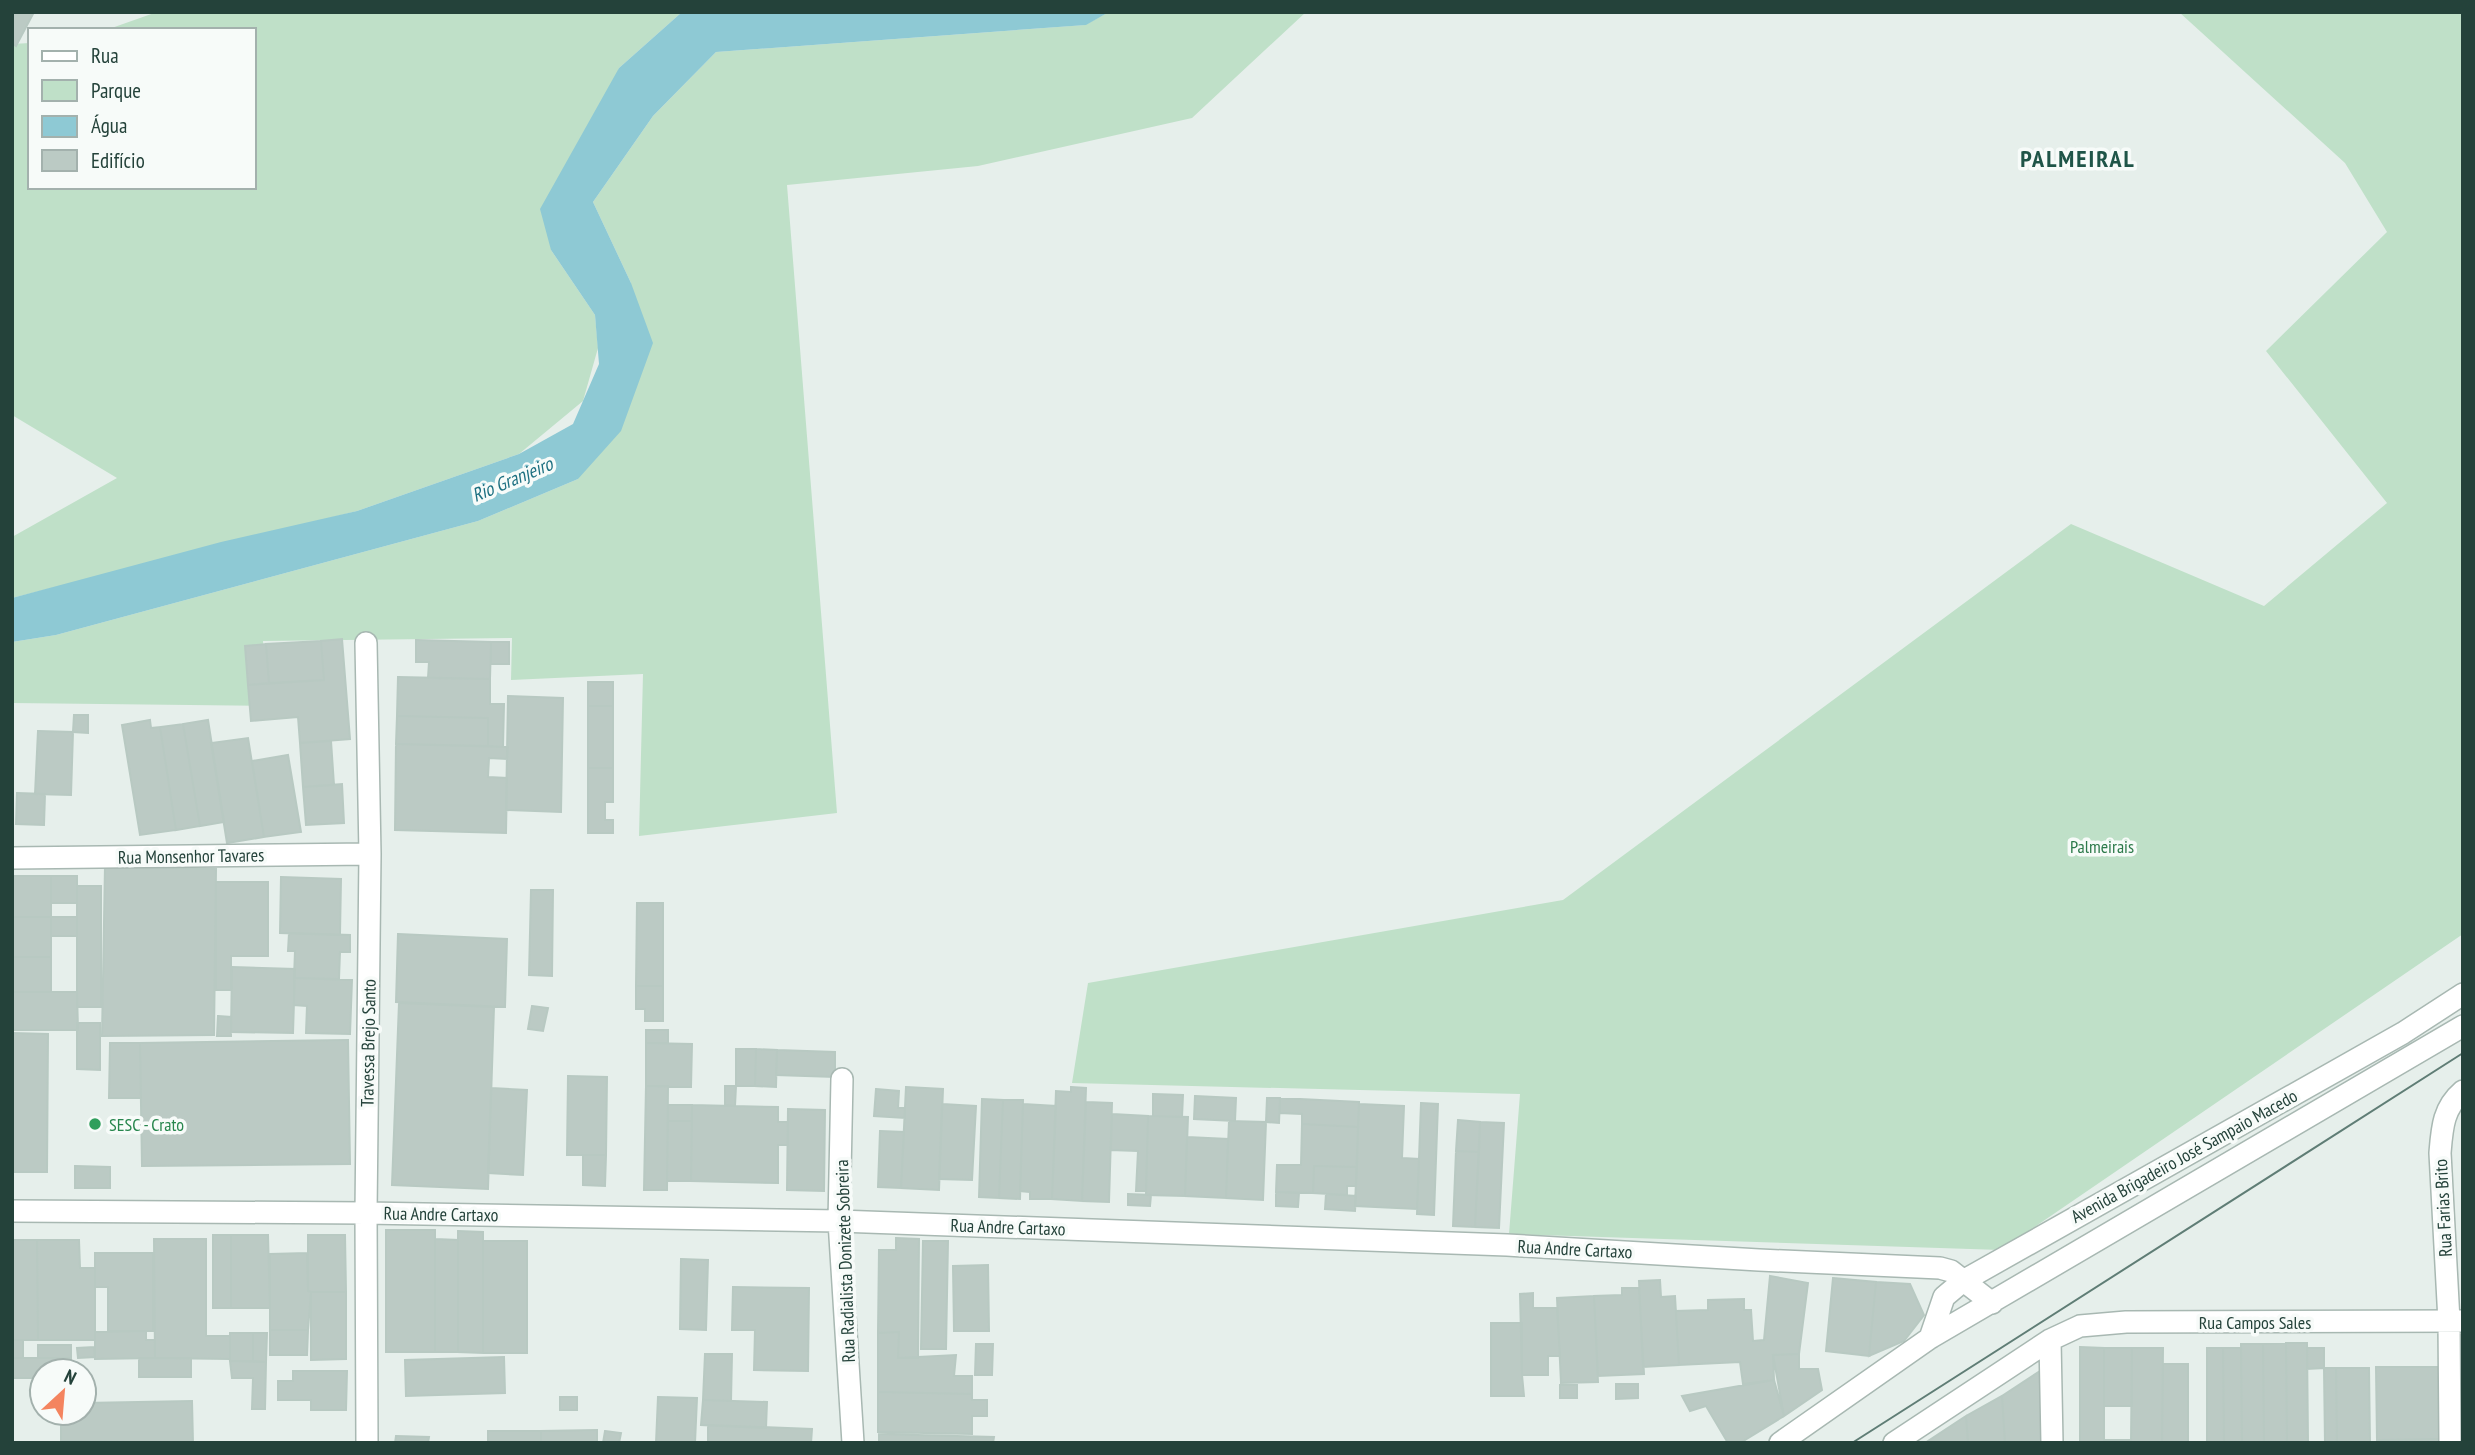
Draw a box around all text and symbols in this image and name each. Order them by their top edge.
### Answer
legend [28,28,256,189]
text: Rua [91,42,119,69]
text: Parque [91,77,141,104]
text: Água [91,112,127,139]
district label: PALMEIRAL [2020,143,2136,174]
text: Edifício [91,147,145,174]
water label: Rio Granjeiro [468,451,558,507]
park label: Palmeirais [2070,835,2134,858]
street label: Rua Monsenhor Tavares [118,843,264,869]
street label: Travessa Brejo Santo [355,979,381,1107]
street label: Avenida Brigadeiro José Sampaio Macedo [2067,1084,2301,1228]
place label: SESC - Crato [109,1113,184,1136]
marker: SESC - Crato [87,1116,103,1132]
street label: Rua Farias Brito [2429,1158,2457,1258]
street label: Rua Radialista Donizete Sobreira [830,1159,860,1363]
street label: Rua Andre Cartaxo [383,1201,499,1227]
street label: Rua Andre Cartaxo [950,1214,1066,1241]
street label: Rua Andre Cartaxo [1517,1235,1633,1264]
street label: Rua Campos Sales [2199,1311,2311,1334]
north arrow [28,1357,98,1427]
text: N [61,1364,80,1390]

